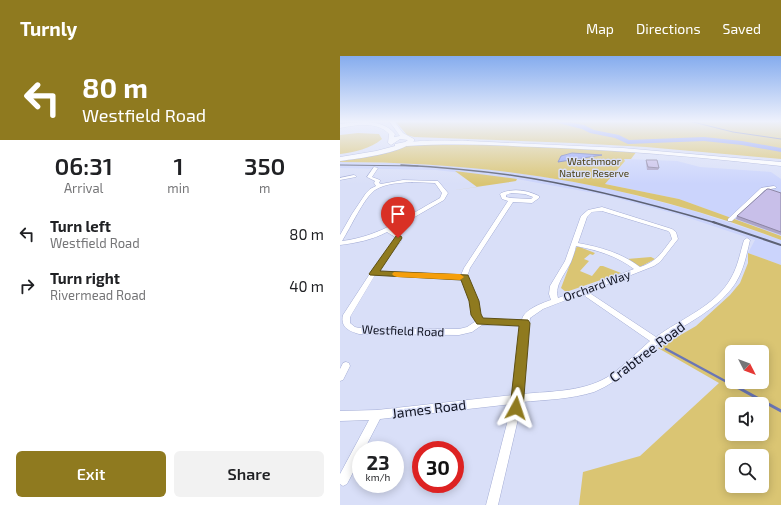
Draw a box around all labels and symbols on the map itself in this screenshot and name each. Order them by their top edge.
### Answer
park label: Watchmoor Nature Reserve [559,155,629,179]
pin [381,197,415,238]
street label: Orchard Way [561,266,633,304]
street label: Crabtree Road [605,318,688,386]
street label: Westfield Road [361,322,445,338]
north arrow [725,345,769,389]
position arrow [495,387,537,429]
street label: James Road [391,396,467,421]
speed limit sign: 30 [412,441,464,493]

